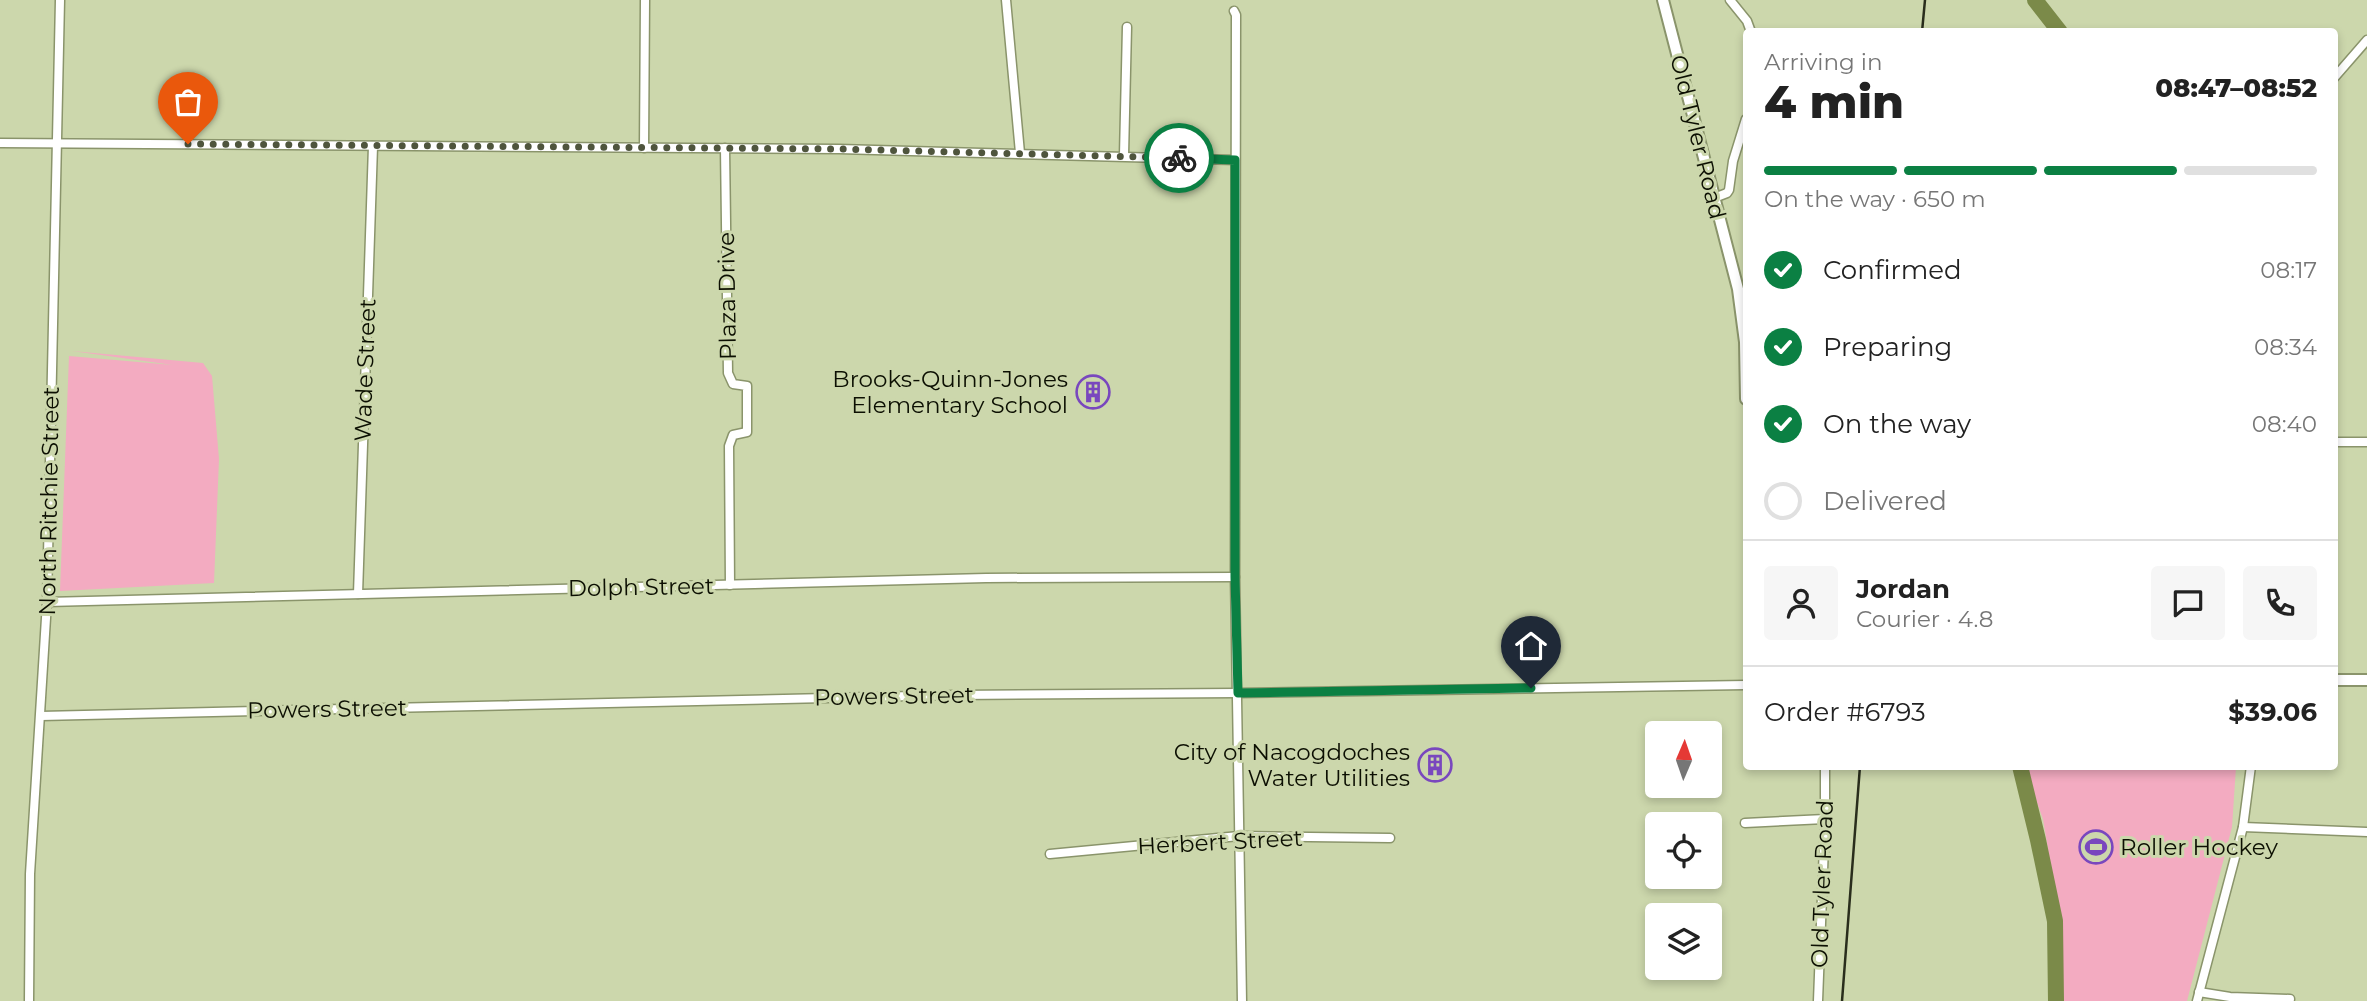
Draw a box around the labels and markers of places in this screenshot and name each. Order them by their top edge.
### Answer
pin [158,72,218,144]
place label: Brooks-Quinn-Jones Elementary School [832,365,1068,419]
building icon: Brooks-Quinn-Jones Elementary School [1074,373,1112,411]
pin [1501,616,1561,688]
place label: City of Nacogdoches Water Utilities [1174,738,1410,792]
building icon: City of Nacogdoches Water Utilities [1416,746,1454,784]
sports icon: Roller Hockey [2077,828,2115,866]
place label: Roller Hockey [2120,833,2278,861]

